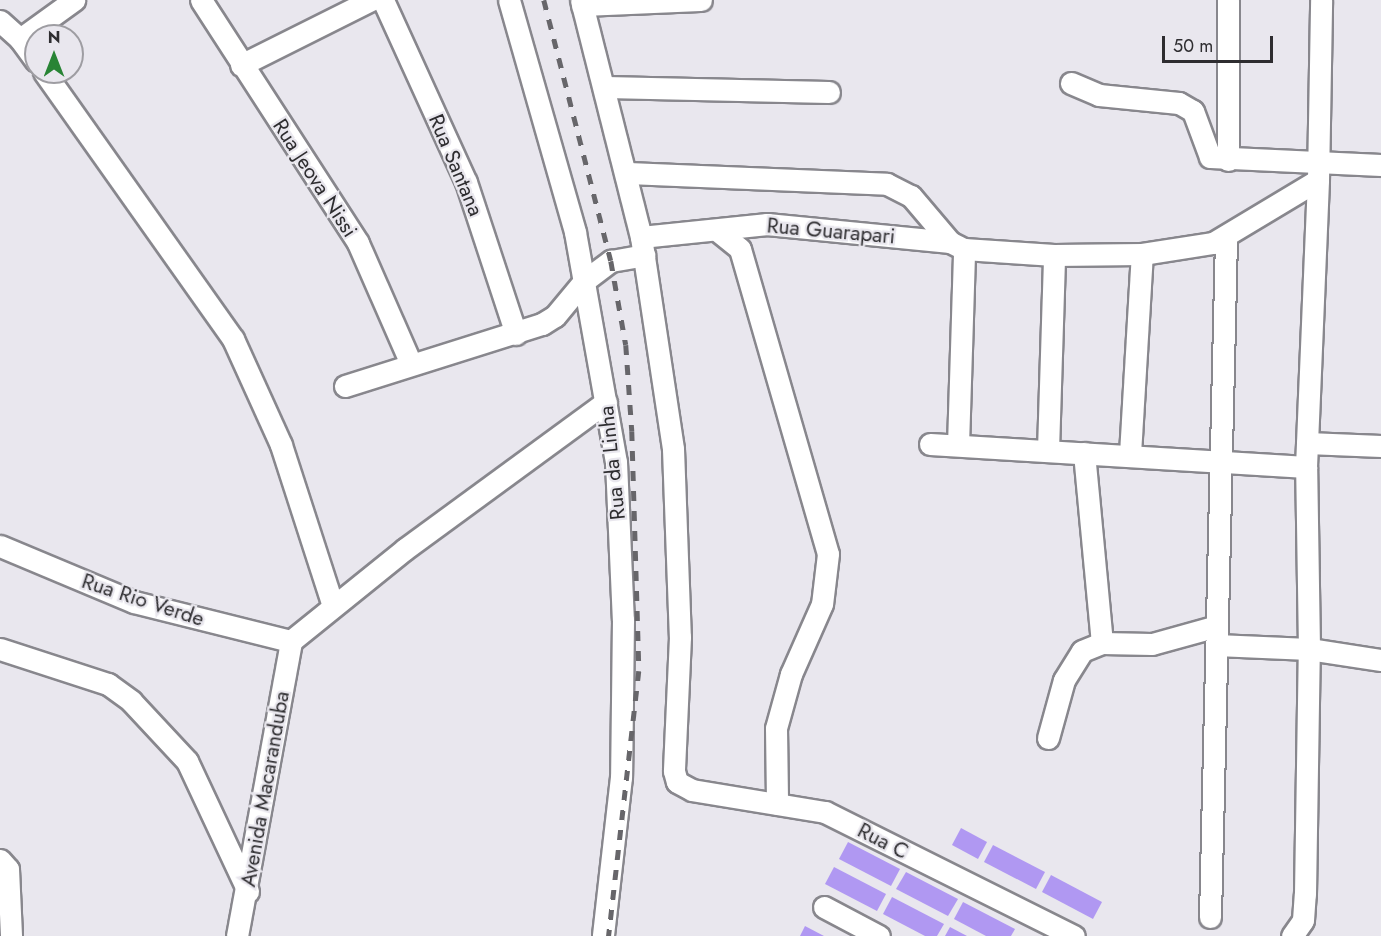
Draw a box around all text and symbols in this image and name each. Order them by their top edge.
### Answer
north arrow [24,24,84,84]
scale bar [1165,24,1276,62]
text: N [48,26,60,49]
text: 50 m [1173,33,1213,59]
street label: Rua Santana [423,110,489,220]
street label: Rua Jeova Nissi [267,114,363,242]
street label: Rua Guarapari [766,213,896,249]
street label: Rua da Linha [593,405,631,521]
street label: Rua Rio Verde [79,568,207,632]
street label: Avenida Macaranduba [235,689,295,889]
street label: Rua C [853,818,913,864]

